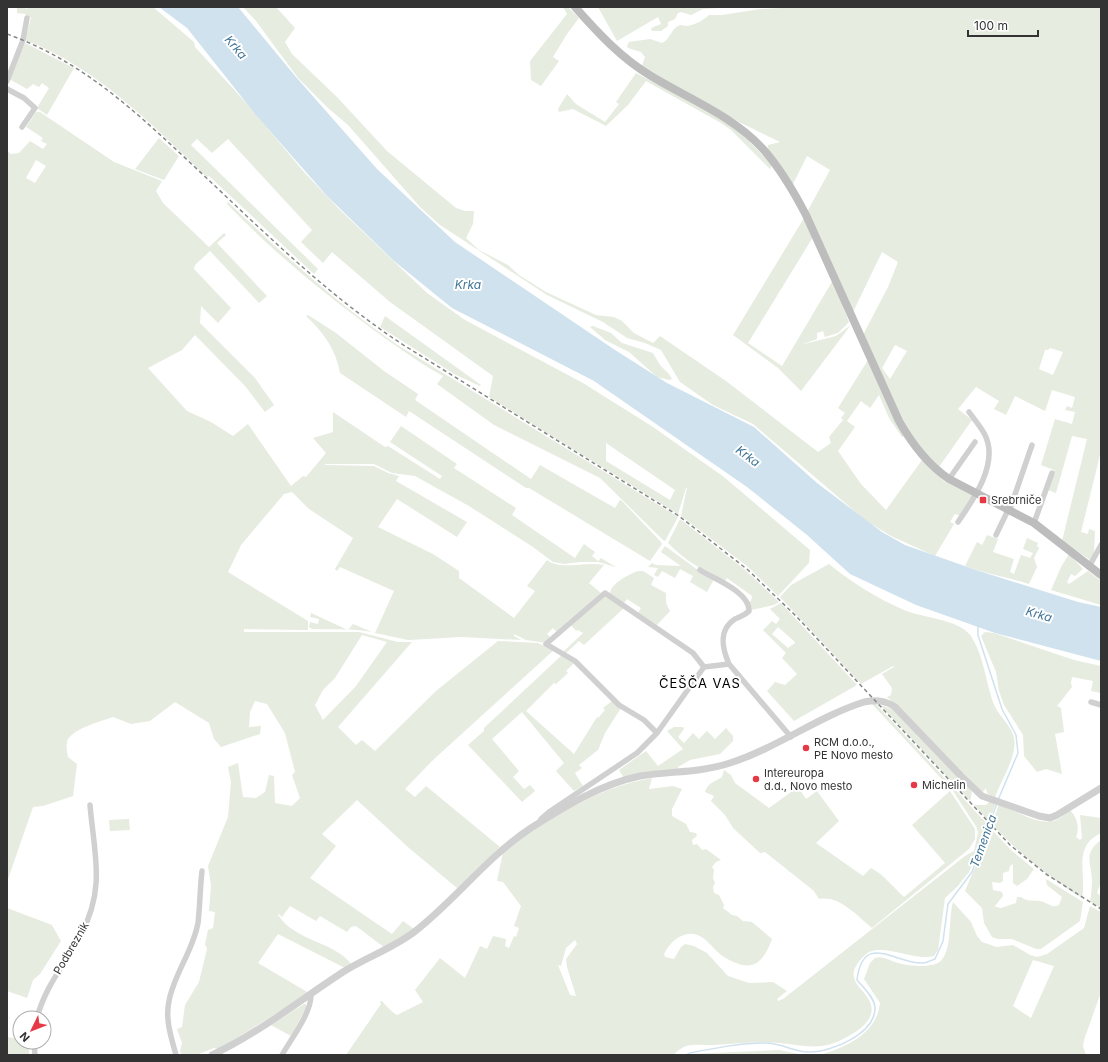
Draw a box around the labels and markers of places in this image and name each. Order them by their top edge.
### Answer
place label: Srebrniče [991,493,1041,507]
marker: Srebrniče [978,495,988,505]
place label: RCM d.o.o., PE Novo mesto [814,735,893,762]
marker: RCM d.o.o., PE Novo mesto [801,743,811,753]
place label: Intereuropa d.d., Novo mesto [764,766,853,793]
marker: Intereuropa d.d., Novo mesto [751,774,761,784]
place label: Michelin [922,778,966,792]
marker: Michelin [909,780,919,790]

